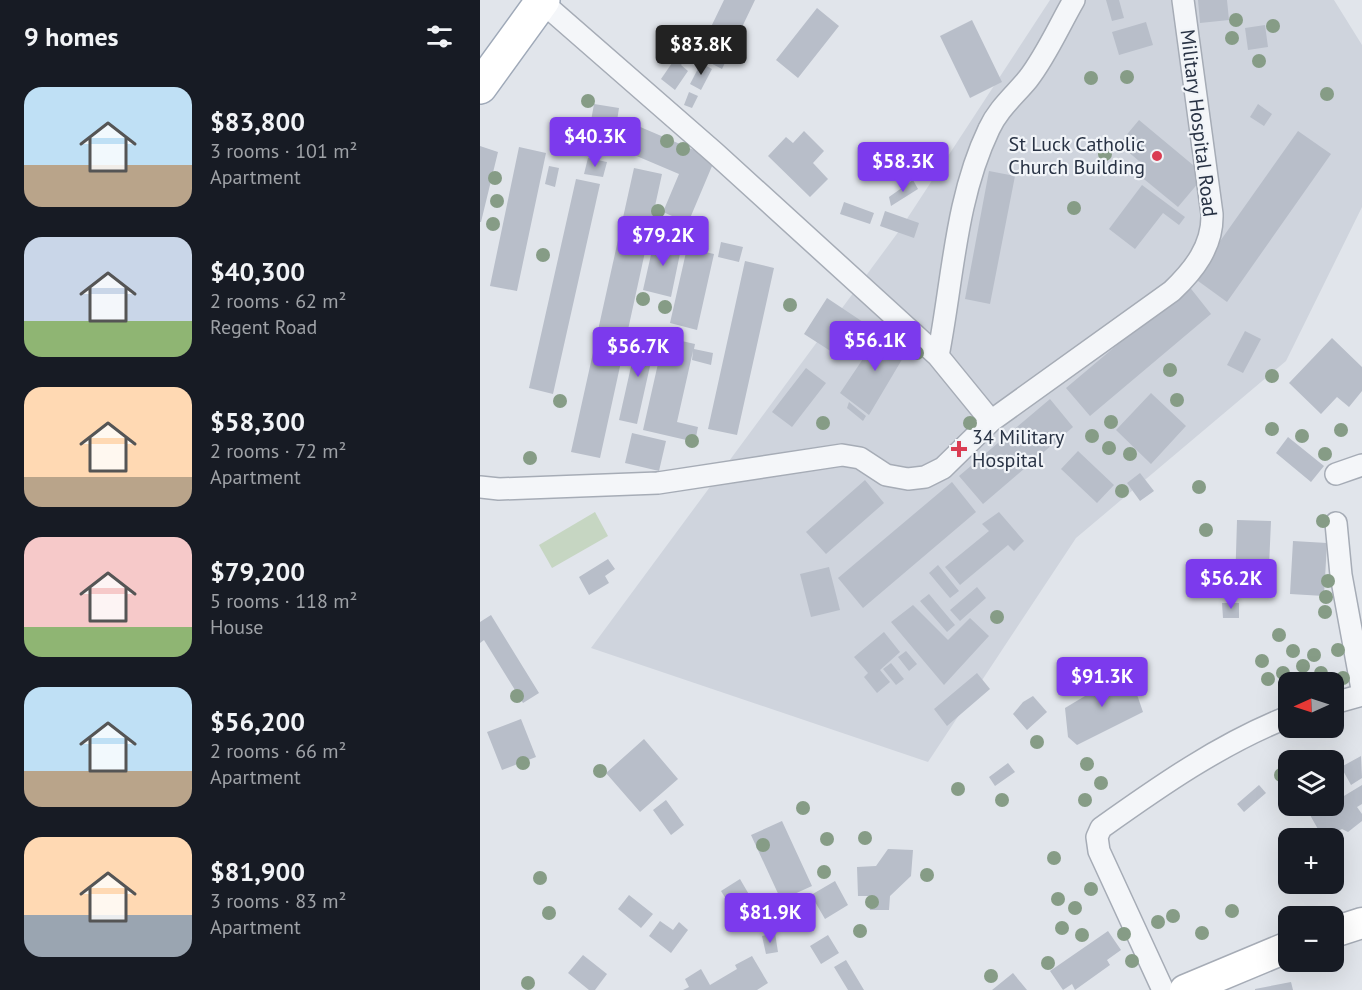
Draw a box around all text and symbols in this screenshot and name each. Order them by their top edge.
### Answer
text: 9 homes [24,20,119,53]
icon: filters [423,20,456,53]
pin: $83.8K [652,25,750,76]
street label: Military Hospital Road [1175,28,1223,218]
text: $83.8K [670,31,732,57]
text: $83,800 [210,105,305,138]
icon: home [72,111,144,183]
pin: $40.3K [546,117,644,168]
text: $40.3K [564,123,626,149]
place label: St Luck Catholic Church Building [1008,131,1145,180]
text: 3 rooms · 101 m² [210,138,357,164]
pin: $58.3K [854,142,952,193]
text: $58.3K [872,148,934,174]
marker: St Luck Catholic Church Building [1150,149,1164,163]
text: Apartment [210,164,301,190]
pin: $79.2K [614,216,712,267]
text: $79.2K [632,222,694,248]
text: $40,300 [210,255,305,288]
icon: home [72,261,144,333]
text: 2 rooms · 62 m² [210,288,346,314]
text: Regent Road [210,314,317,340]
pin: $56.1K [826,321,924,372]
pin: $56.7K [589,327,687,378]
text: $56.1K [844,327,906,353]
text: $56.7K [607,333,669,359]
text: $58,300 [210,405,305,438]
icon: home [72,411,144,483]
place label: 34 Military Hospital [972,424,1065,473]
text: 2 rooms · 72 m² [210,438,346,464]
marker: 34 Military Hospital [950,440,968,458]
text: Apartment [210,464,301,490]
text: $79,200 [210,555,305,588]
pin: $56.2K [1182,559,1280,610]
icon: home [72,561,144,633]
text: $56.2K [1200,565,1262,591]
text: 5 rooms · 118 m² [210,588,357,614]
text: House [210,614,264,640]
pin: $91.3K [1053,657,1151,708]
text: $91.3K [1071,663,1133,689]
north arrow [1278,672,1344,738]
map controls [1278,672,1344,972]
text: $56,200 [210,705,305,738]
icon: home [72,711,144,783]
text: 2 rooms · 66 m² [210,738,346,764]
button: layers [1278,750,1344,816]
text: Apartment [210,764,301,790]
button: + [1278,828,1344,894]
text: $81,900 [210,855,305,888]
icon: home [72,861,144,933]
text: 3 rooms · 83 m² [210,888,346,914]
pin: $81.9K [721,893,819,944]
text: $81.9K [739,899,801,925]
button: − [1278,906,1344,972]
text: Apartment [210,914,301,940]

